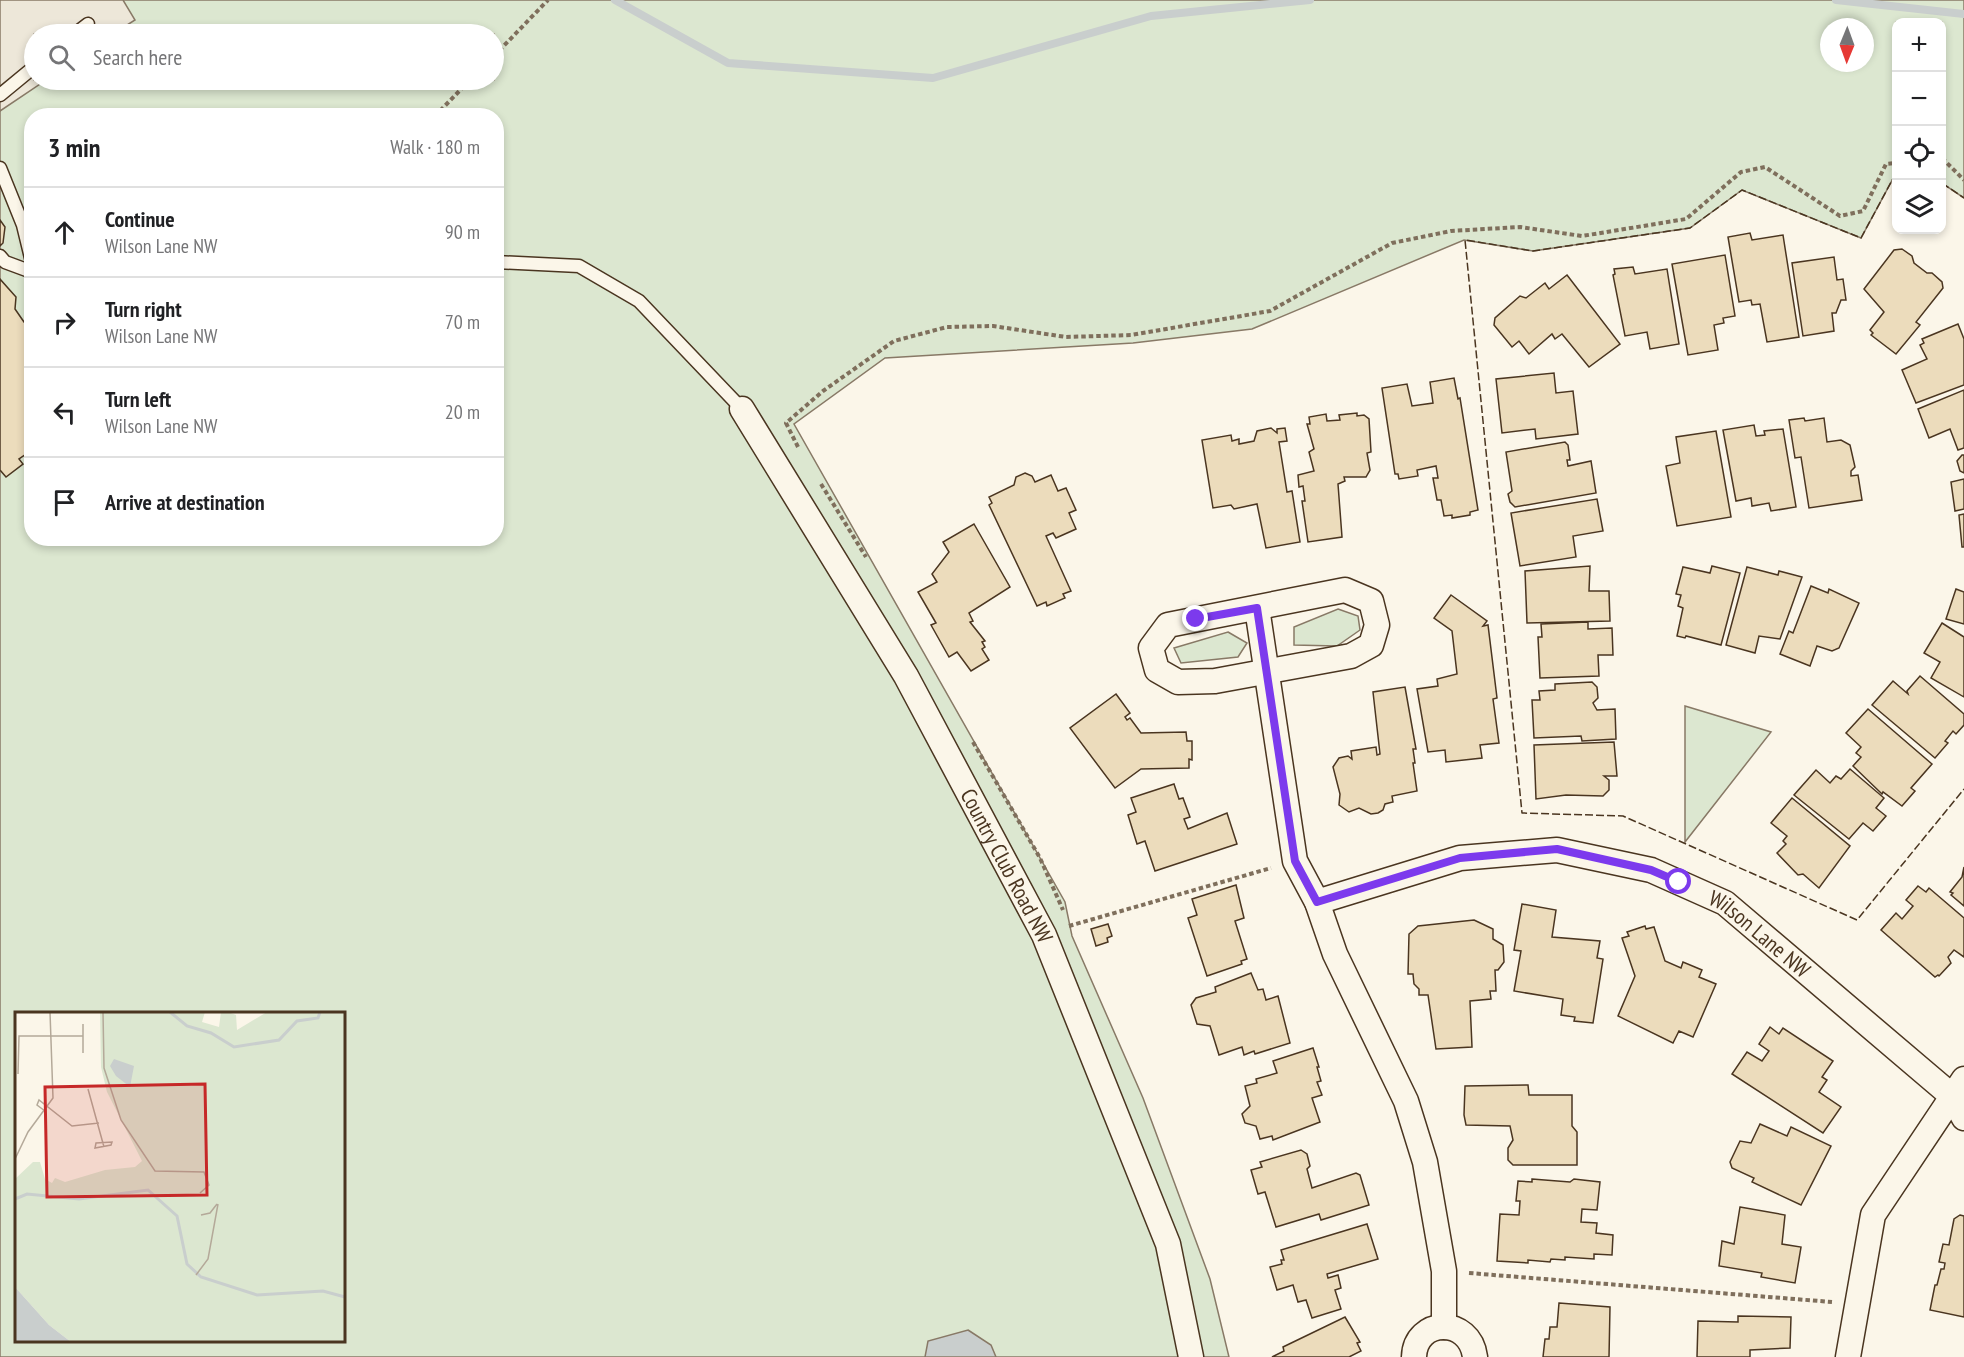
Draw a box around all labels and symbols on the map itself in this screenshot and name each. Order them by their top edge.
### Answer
north arrow [1820,18,1874,72]
route end [1182,605,1208,631]
street label: Country Club Road NW [954,784,1059,947]
route start [1665,868,1691,894]
street label: Wilson Lane NW [1705,884,1816,984]
inset map [15,1012,345,1342]

